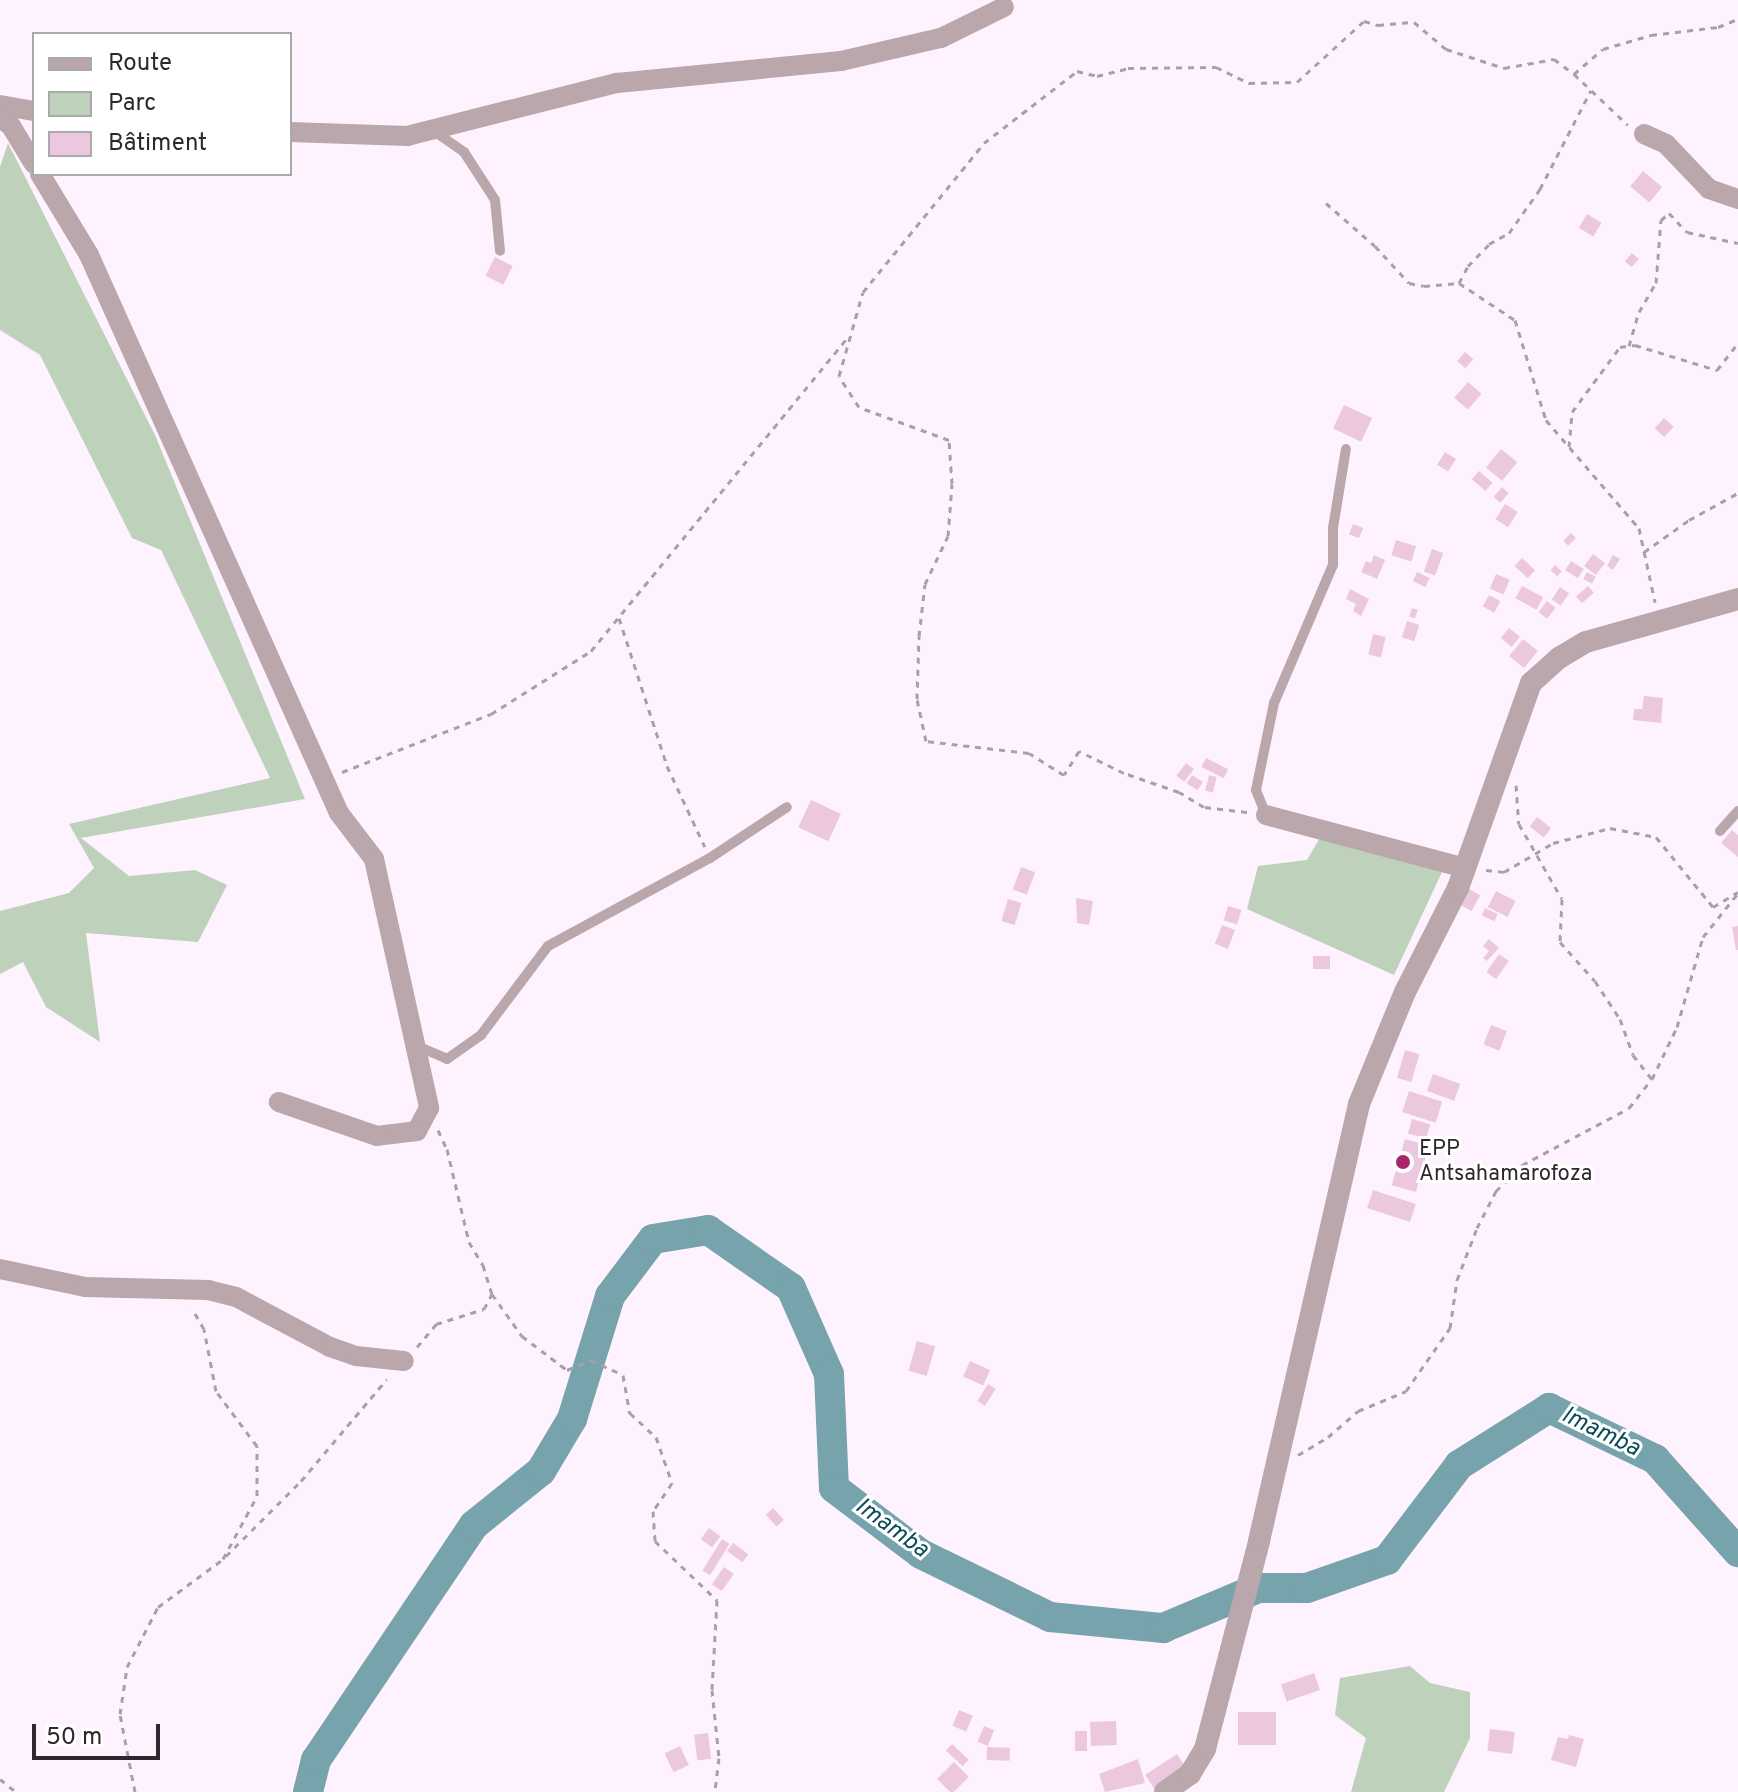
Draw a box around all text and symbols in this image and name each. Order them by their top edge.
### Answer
legend [32,32,292,176]
text: Route [108,49,172,79]
text: Parc [108,89,156,119]
text: Bâtiment [108,129,207,159]
place label: EPP Antsahamarofoza [1419,1136,1592,1188]
marker: EPP Antsahamarofoza [1394,1153,1412,1171]
water label: Imamba [1556,1402,1644,1464]
water label: Imamba [849,1493,933,1565]
scale bar [36,1708,164,1758]
text: 50 m [46,1723,102,1753]

